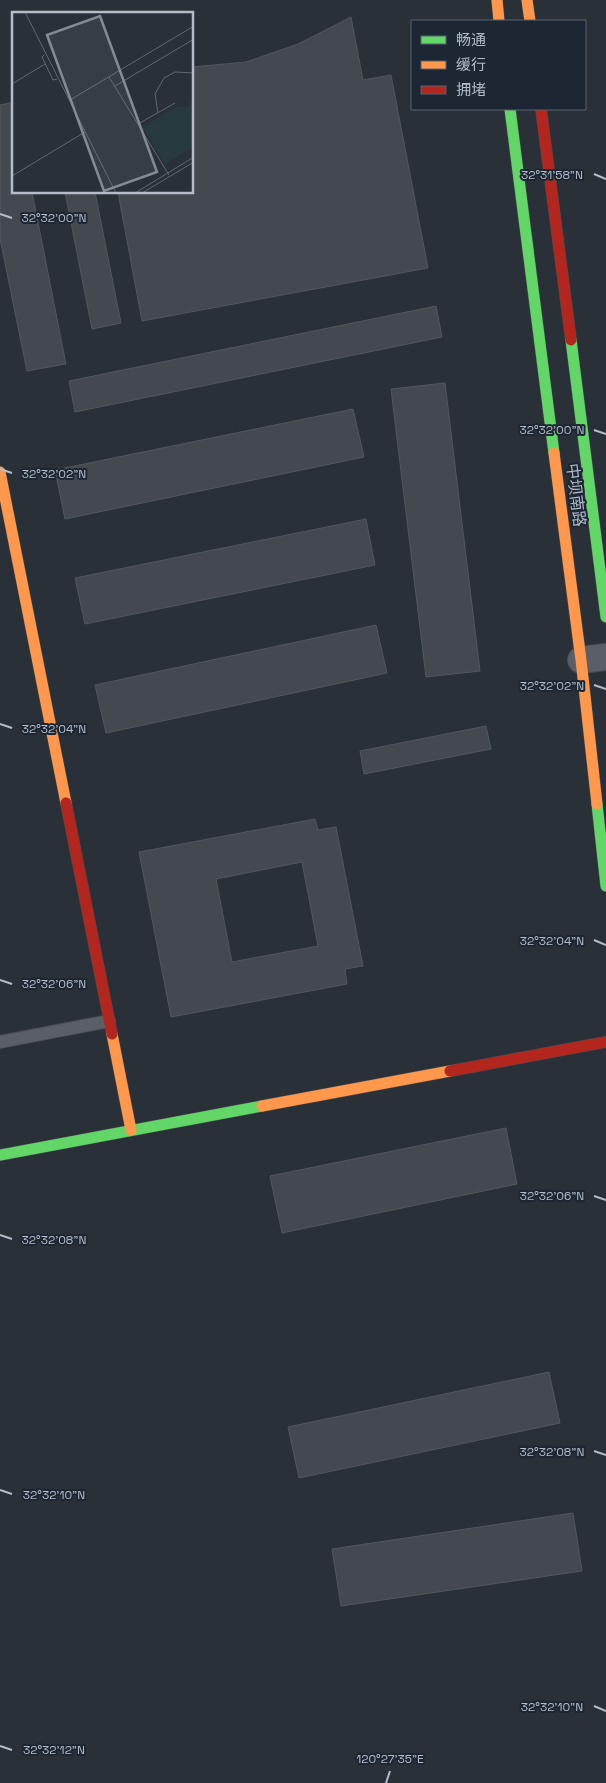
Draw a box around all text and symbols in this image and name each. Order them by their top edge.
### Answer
inset map [12,12,194,194]
legend [411,20,586,110]
text: 畅通 [456,30,486,49]
text: 缓行 [456,55,486,74]
text: 拥堵 [456,80,486,99]
text: 32°31'58"N [521,167,583,183]
text: 32°32'00"N [21,210,87,226]
text: 32°32'00"N [519,422,585,438]
street label: 中坝南路 [562,462,590,528]
text: 32°32'02"N [22,466,86,482]
text: 32°32'02"N [520,678,584,694]
text: 32°32'04"N [22,721,86,737]
text: 32°32'04"N [520,933,584,949]
text: 32°32'06"N [22,976,86,992]
text: 32°32'06"N [520,1188,584,1204]
text: 32°32'08"N [22,1232,86,1248]
text: 32°32'08"N [520,1444,584,1460]
text: 32°32'10"N [23,1487,85,1503]
text: 32°32'10"N [521,1699,583,1715]
text: 32°32'12"N [23,1742,85,1758]
text: 120°27'35"E [356,1751,424,1767]

